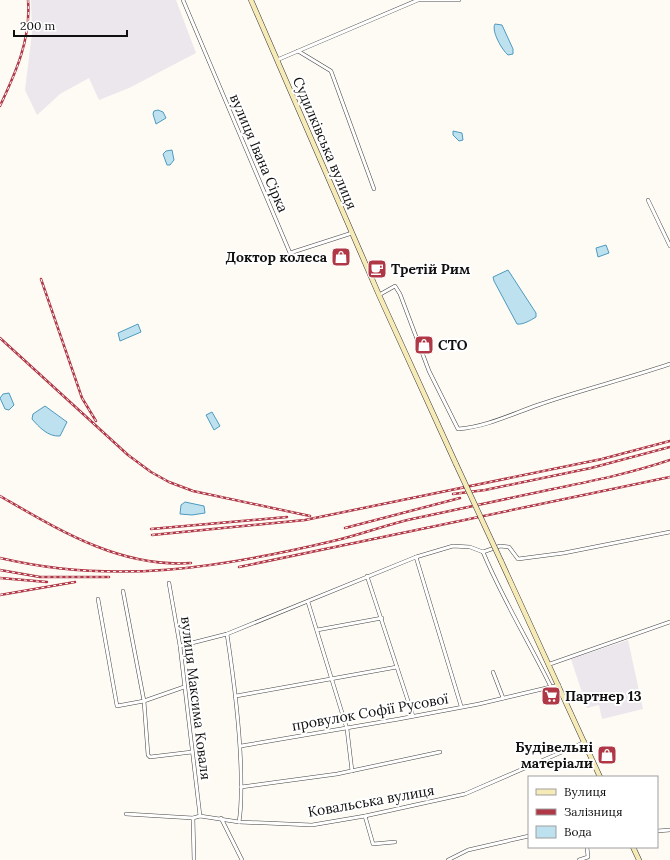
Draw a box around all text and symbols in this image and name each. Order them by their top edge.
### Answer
scale bar [14,12,127,38]
text: 200 m [20,18,56,33]
street label: Судилківська вулиця [289,74,361,212]
street label: вулиця Івана Сірка [226,91,292,215]
shop icon: Доктор колеса [330,246,352,268]
place label: Доктор колеса [226,248,328,266]
cafe icon: Третій Рим [366,258,388,280]
place label: Третій Рим [391,260,470,278]
shop icon: СТО [413,334,435,356]
place label: СТО [438,336,468,354]
street label: вулиця Максима Коваля [177,615,215,781]
supermarket icon: Партнер 13 [540,685,562,707]
place label: Партнер 13 [565,687,642,705]
street label: провулок Софії Русової [290,689,450,735]
place label: Будівельні матеріали [515,738,593,772]
shop icon: Будівельні матеріали [596,744,618,766]
legend [528,776,658,848]
street label: Ковальська вулиця [306,781,436,821]
text: Вулиця [564,784,606,799]
text: Залізниця [564,804,622,819]
text: Вода [564,824,592,839]

